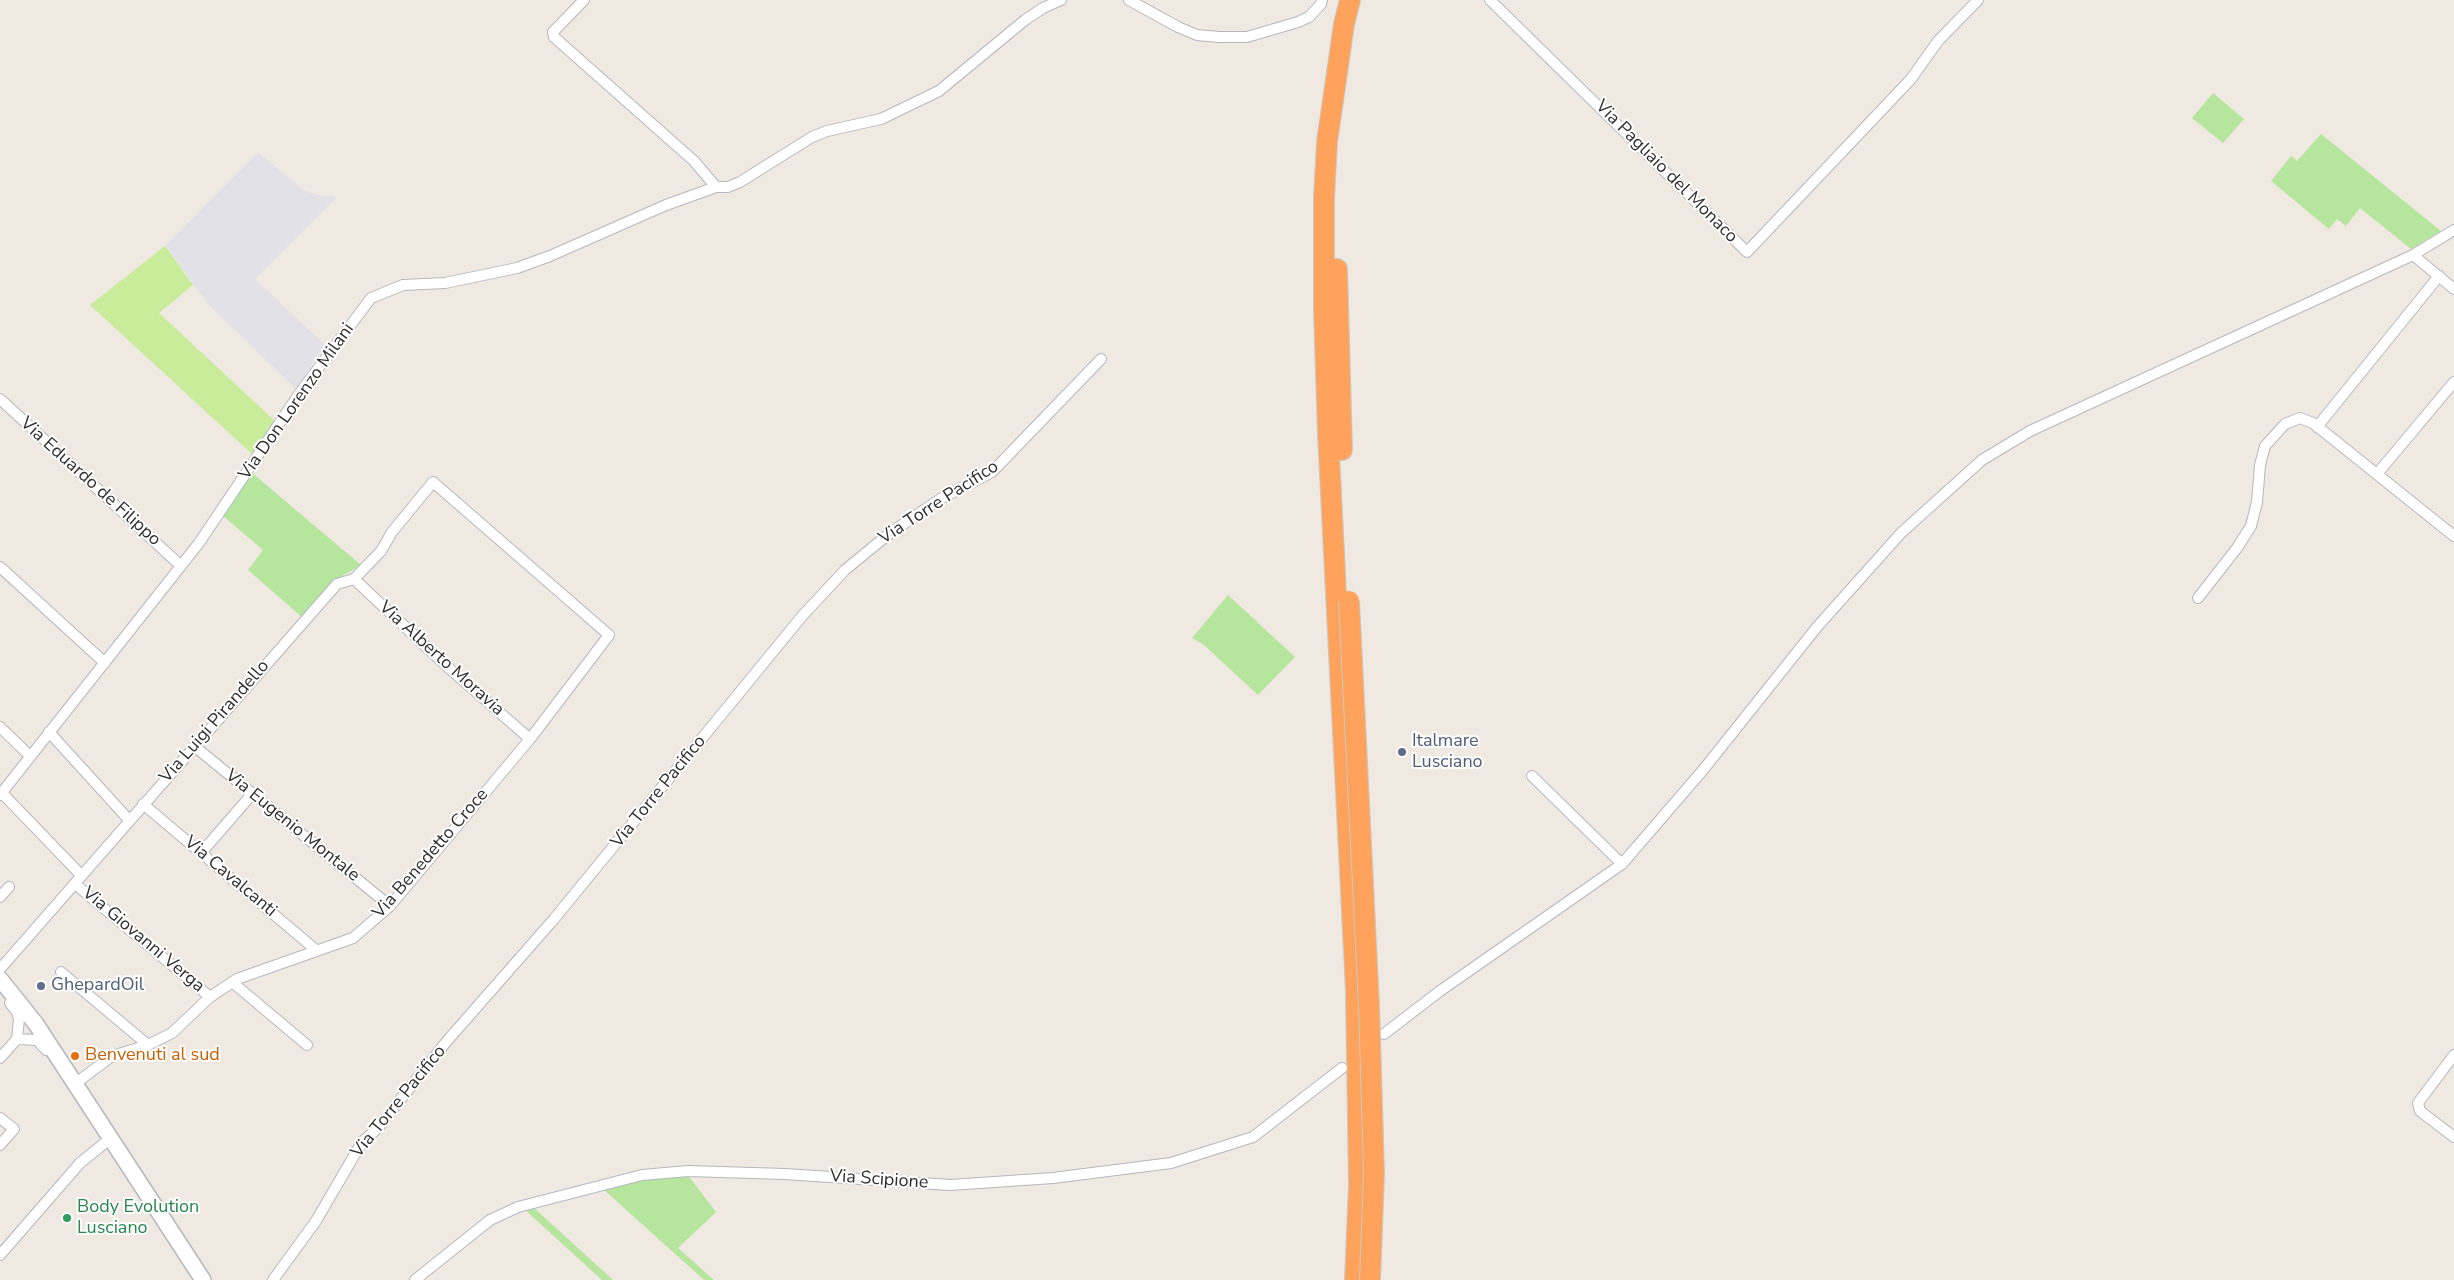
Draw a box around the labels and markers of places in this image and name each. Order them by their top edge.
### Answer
place label: Italmare Lusciano [1412,731,1483,774]
marker: Italmare Lusciano [1396,746,1408,758]
place label: GhepardOil [51,975,144,997]
marker: GhepardOil [35,980,47,992]
place label: Benvenuti al sud [85,1045,220,1067]
marker: Benvenuti al sud [69,1050,81,1062]
place label: Body Evolution Lusciano [77,1197,199,1240]
marker: Body Evolution Lusciano [61,1212,73,1224]

